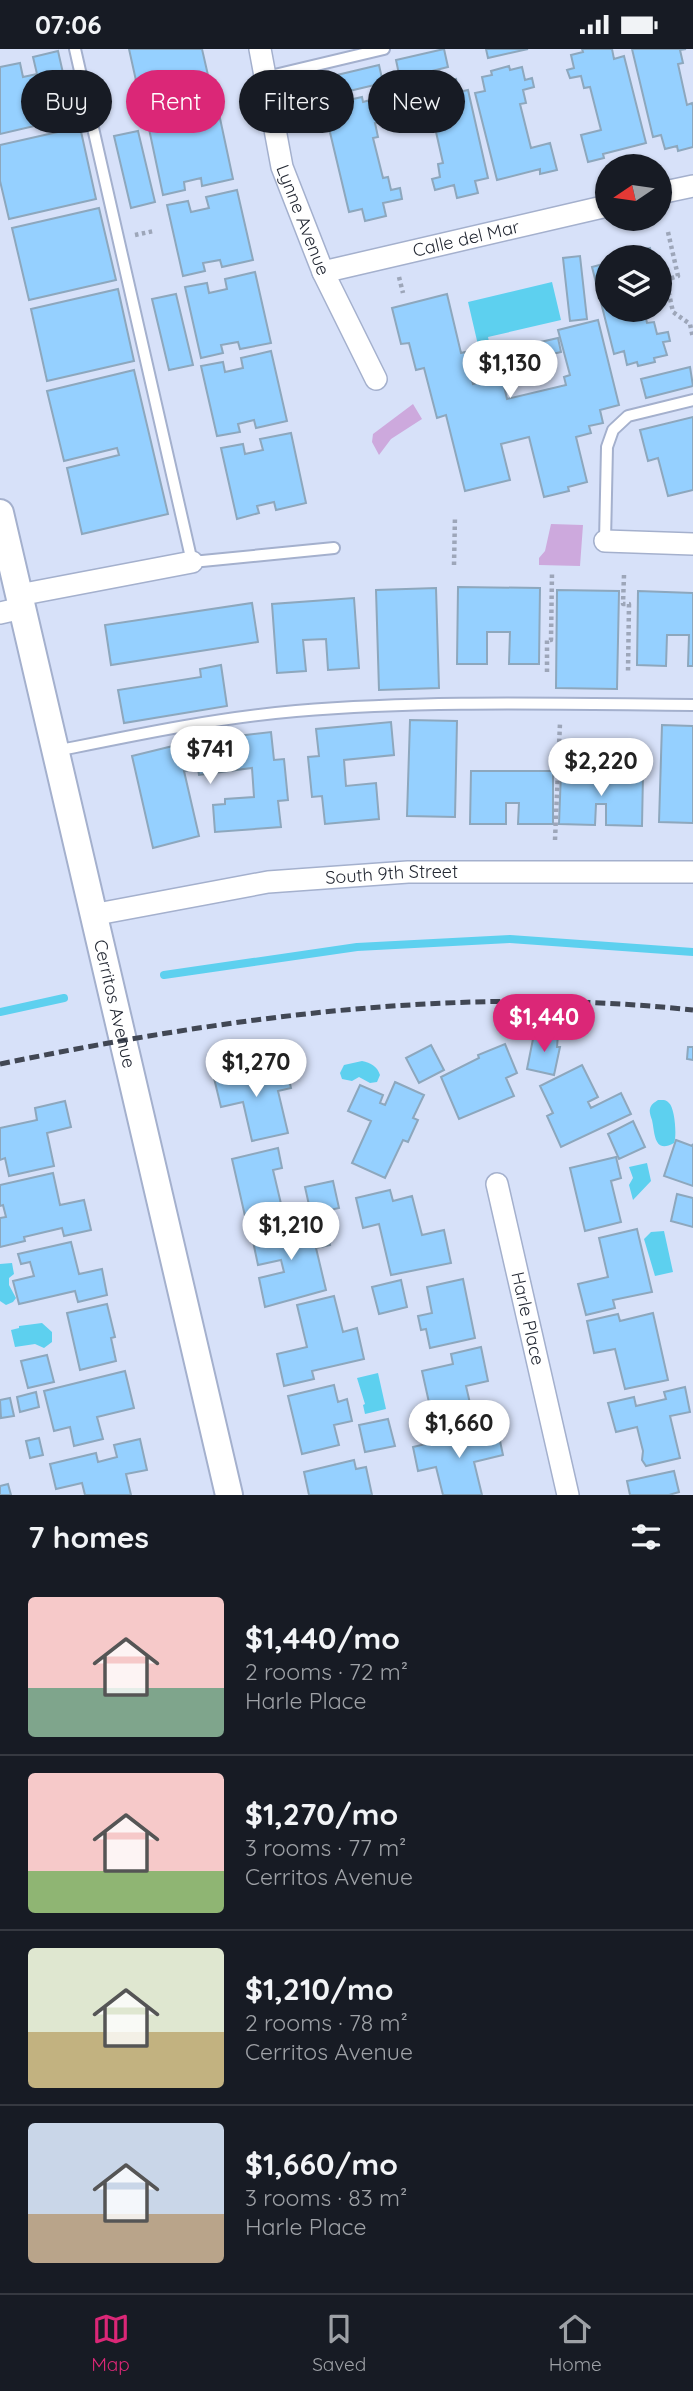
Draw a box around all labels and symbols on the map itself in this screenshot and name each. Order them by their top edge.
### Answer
north arrow [595,154,672,231]
street label: Lynne Avenue [271,161,335,279]
street label: Calle del Mar [410,215,522,262]
pin: $1,130 [453,341,567,400]
pin: $741 [169,727,251,786]
pin: $2,220 [544,739,658,798]
street label: South 9th Street [324,860,458,889]
street label: Cerritos Avenue [89,937,141,1070]
pin: $1,440 [487,995,601,1054]
pin: $1,270 [199,1039,313,1099]
pin: $1,210 [234,1203,348,1262]
street label: Harle Place [506,1269,550,1367]
pin: $1,660 [402,1401,516,1460]

